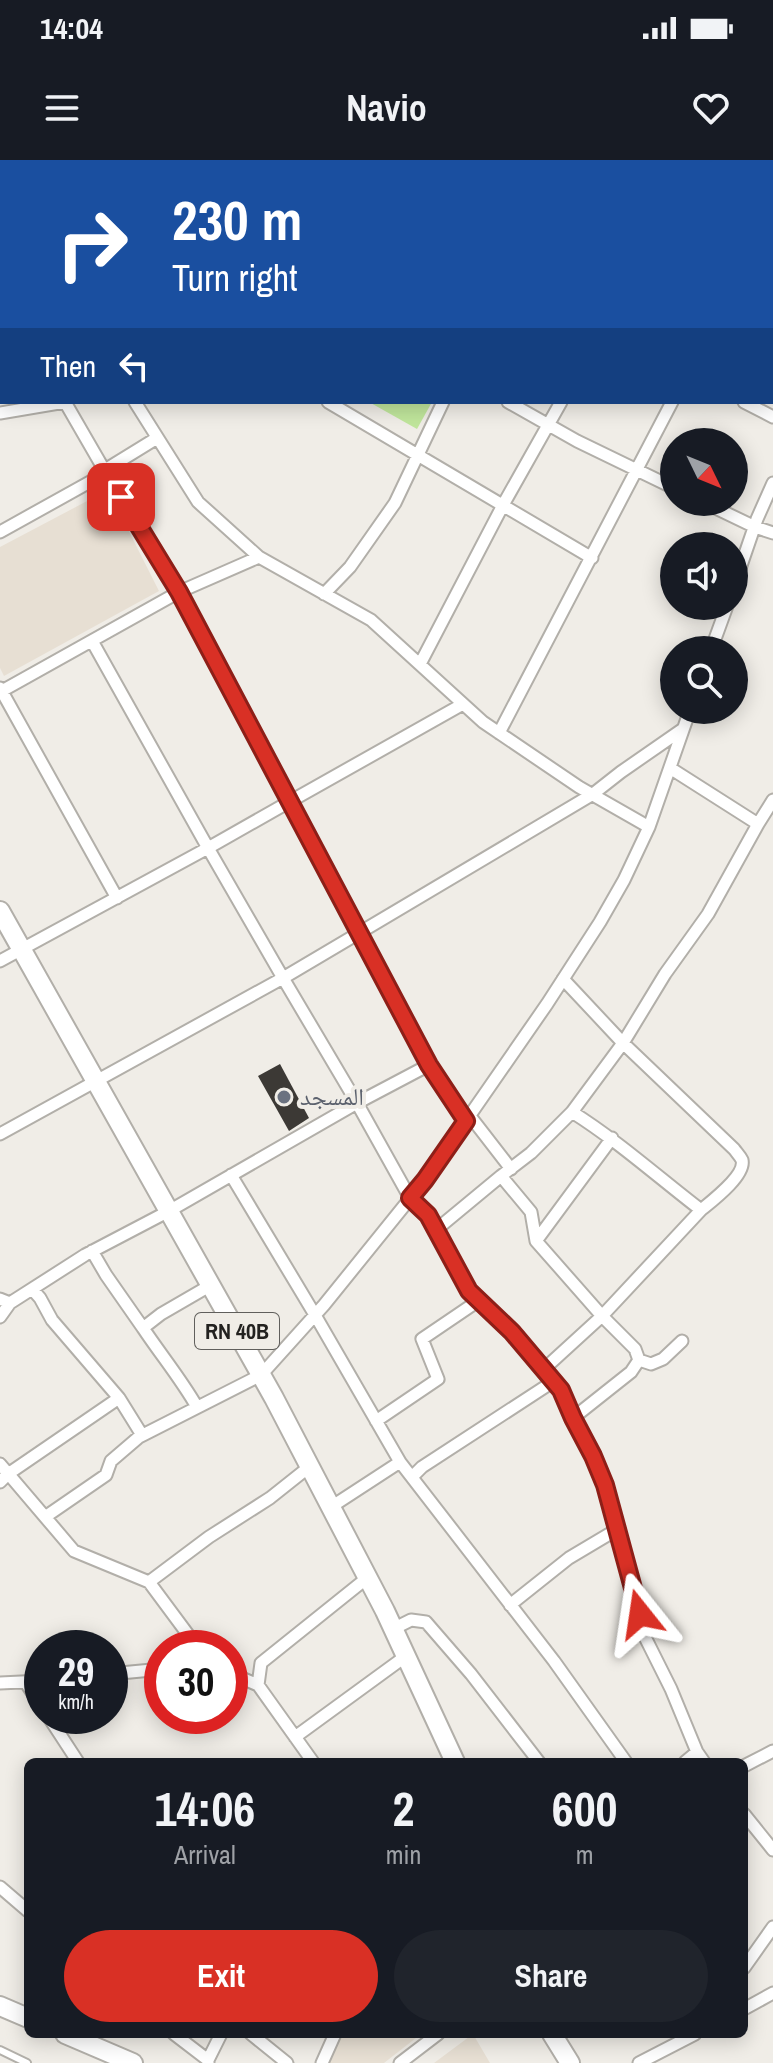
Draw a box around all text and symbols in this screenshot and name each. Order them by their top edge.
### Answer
text: 14:04 [40,8,103,48]
text: Navio [346,84,427,132]
icon: menu [40,86,84,130]
icon: heart [689,86,733,130]
text: 230 m [172,182,302,257]
icon: right [40,192,144,296]
text: Turn right [172,254,297,302]
icon: left [112,344,156,388]
text: Then [40,346,96,386]
north arrow [660,428,748,516]
map controls [660,428,748,724]
pin [87,463,155,531]
icon: arrive [99,475,143,519]
button: sound [660,532,748,620]
button: search [660,636,748,724]
place label: المسجد [300,1080,364,1112]
marker: المسجد [275,1088,293,1106]
road number: RN 40B [195,1313,279,1349]
position arrow [598,1572,682,1656]
speed limit sign: 30 [144,1630,248,1734]
text: 29 [58,1645,94,1698]
text: km/h [58,1688,94,1715]
text: 14:06 [155,1776,255,1841]
text: 2 [393,1776,414,1841]
text: 600 [552,1776,617,1841]
text: Arrival [174,1837,236,1872]
text: min [386,1837,421,1872]
text: m [576,1837,594,1872]
button: Exit [64,1930,378,2022]
button: Share [394,1930,708,2022]

